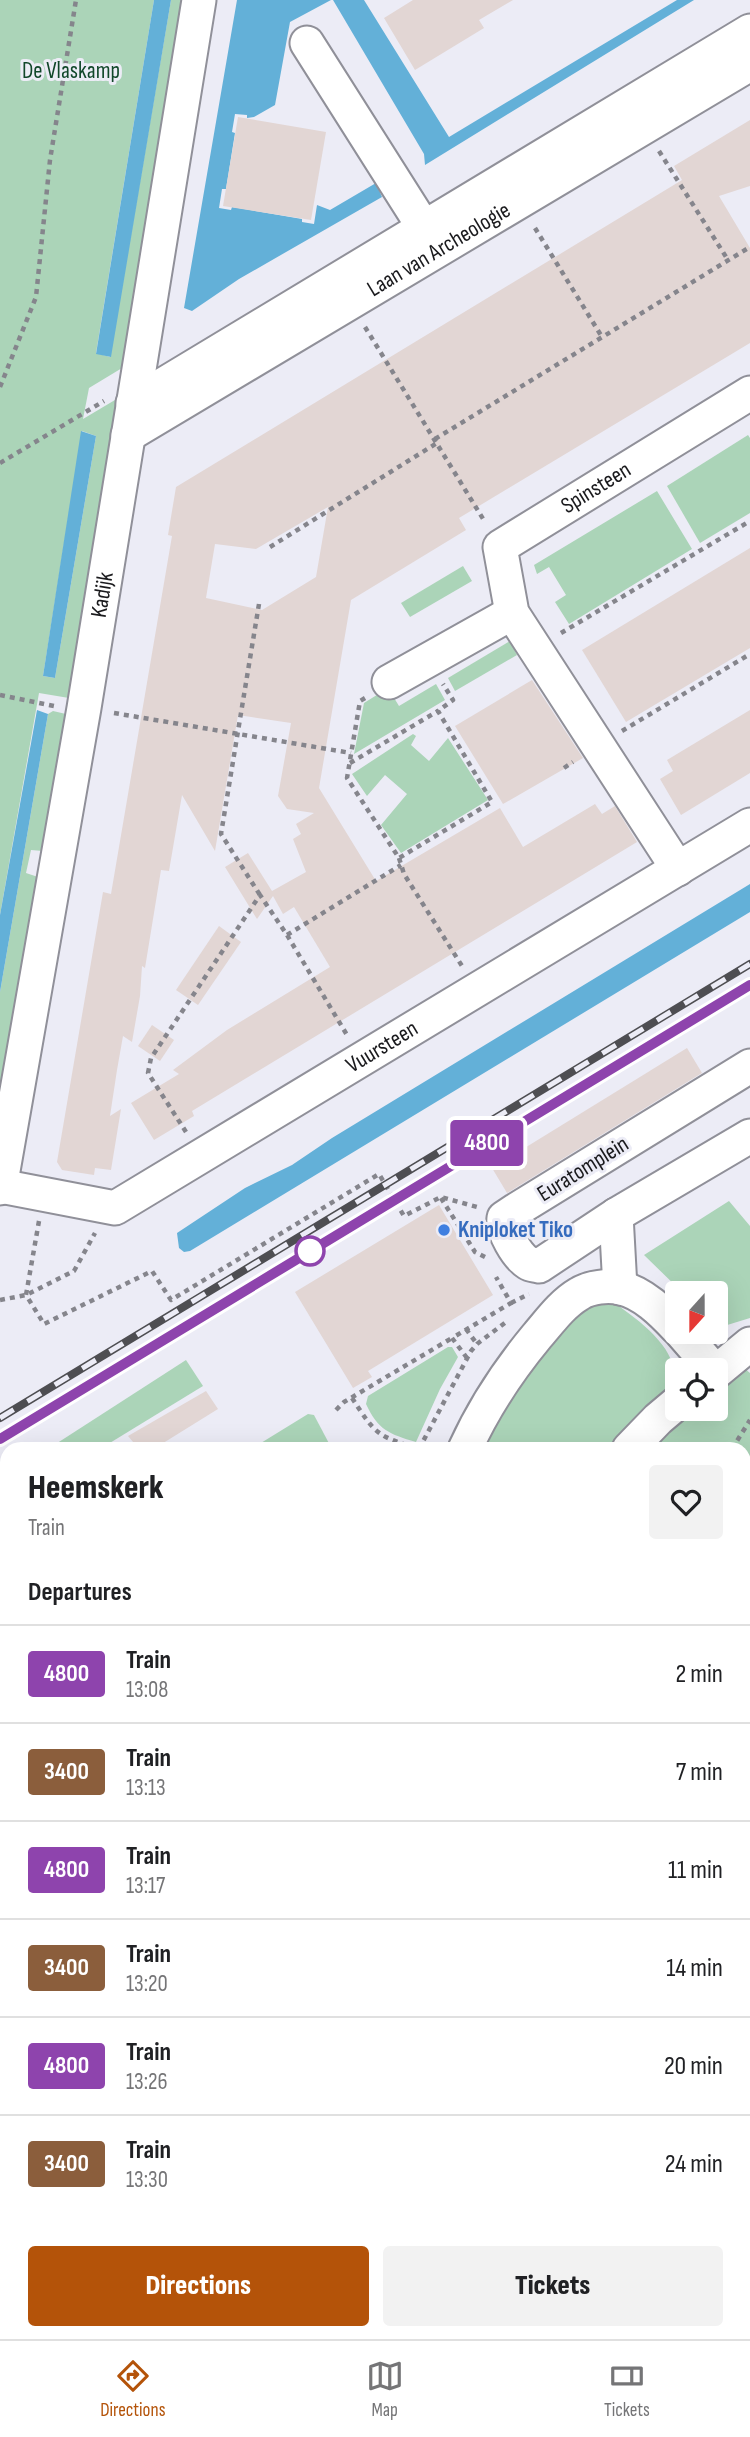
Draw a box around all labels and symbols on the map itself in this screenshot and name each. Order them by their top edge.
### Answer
park label: De Vlaskamp [22,57,120,85]
street label: Laan van Archeologie [362,196,515,303]
street label: Spinsteen [556,456,636,520]
street label: Kadijk [85,570,120,620]
street label: Vuursteen [341,1015,423,1079]
line badge: 4800 [438,1120,536,1166]
street label: Euratomplein [532,1130,634,1208]
place label: Kniploket Tiko [458,1216,573,1244]
marker: Kniploket Tiko [436,1222,452,1238]
unlabelled marker [295,1236,325,1266]
north arrow [665,1281,728,1344]

